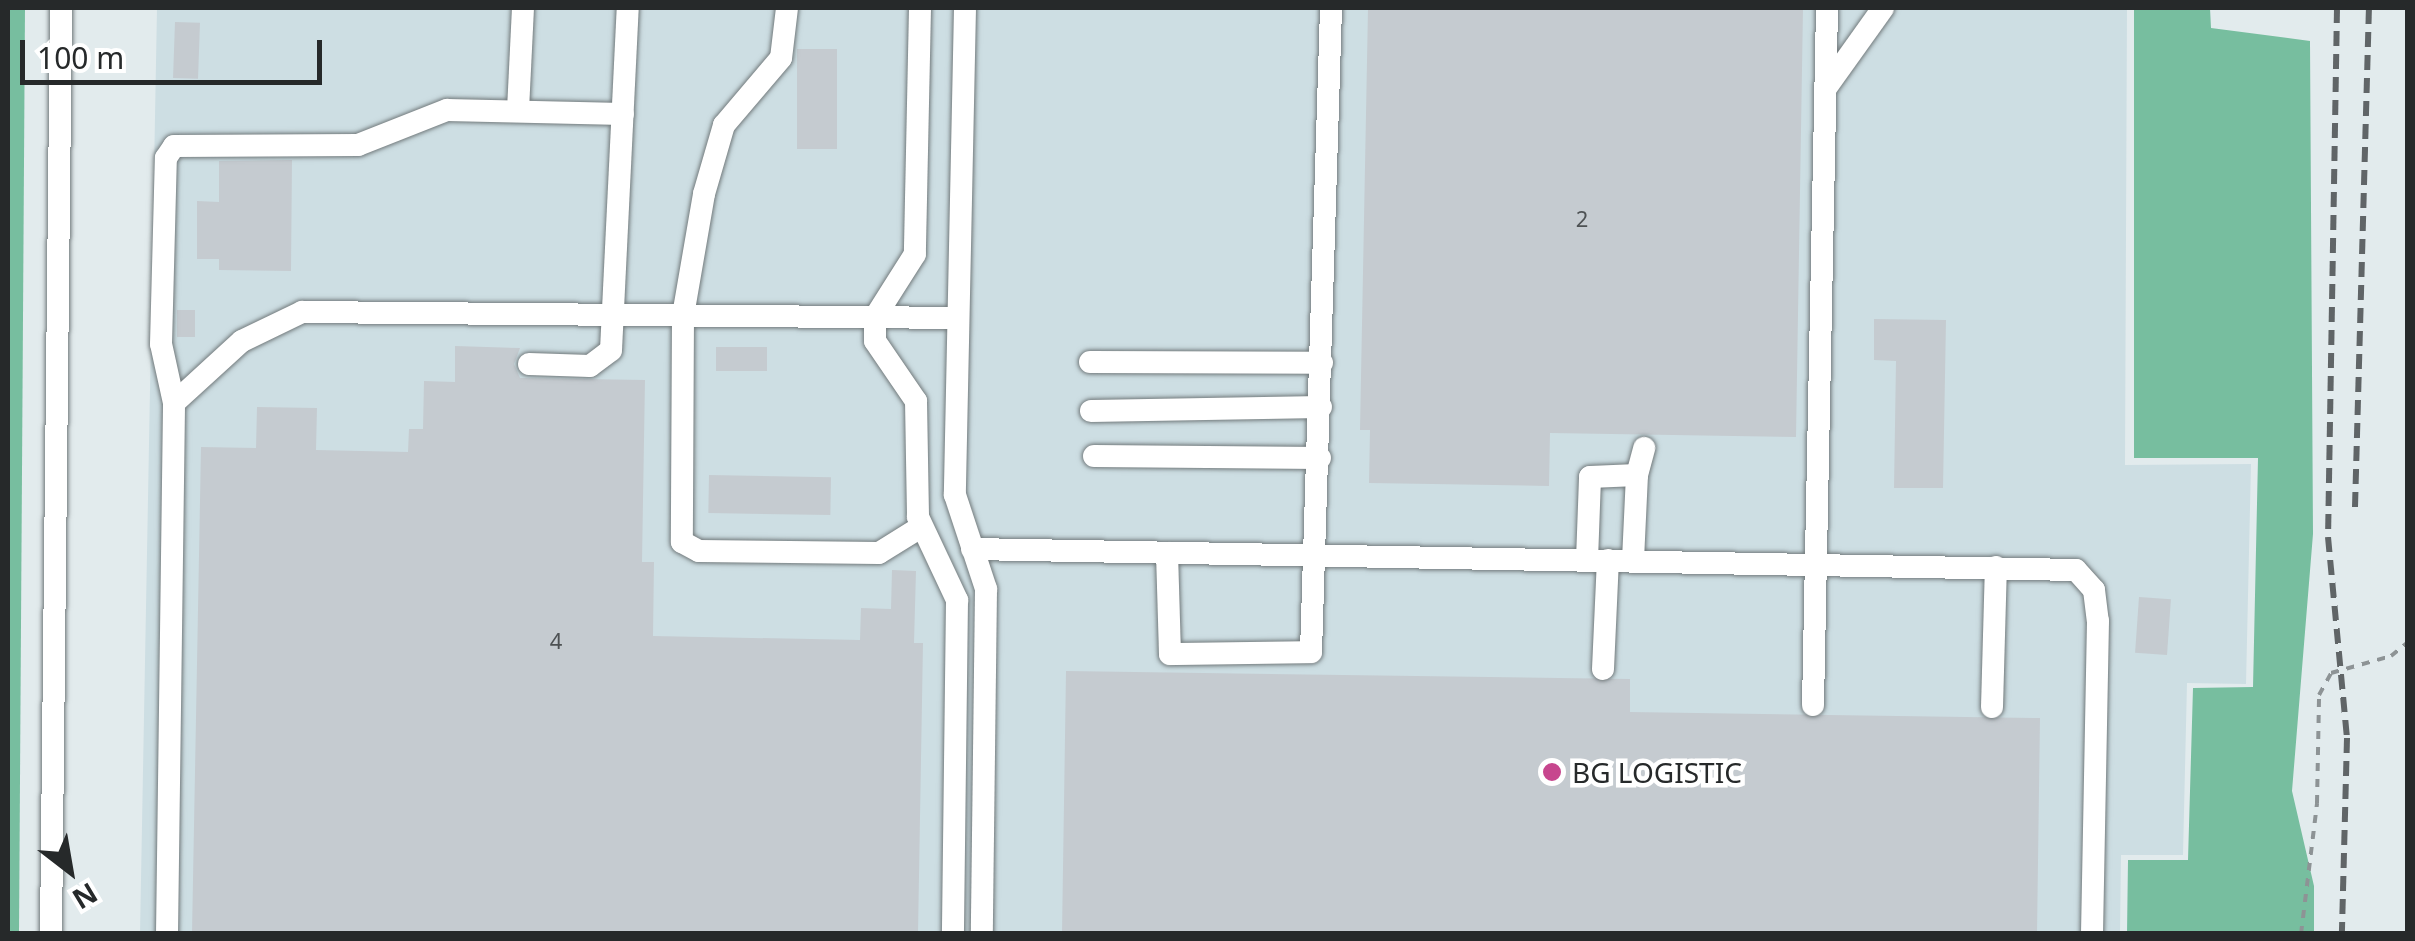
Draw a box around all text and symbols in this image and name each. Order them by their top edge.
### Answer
scale bar [25,20,328,82]
text: 100 m [37,37,124,78]
house number: 2 [1576,206,1588,232]
house number: 4 [550,628,562,654]
place label: BG LOGISTIC [1572,755,1742,789]
marker: BG LOGISTIC [1541,761,1563,783]
north arrow [20,821,120,921]
text: N [66,875,105,919]

